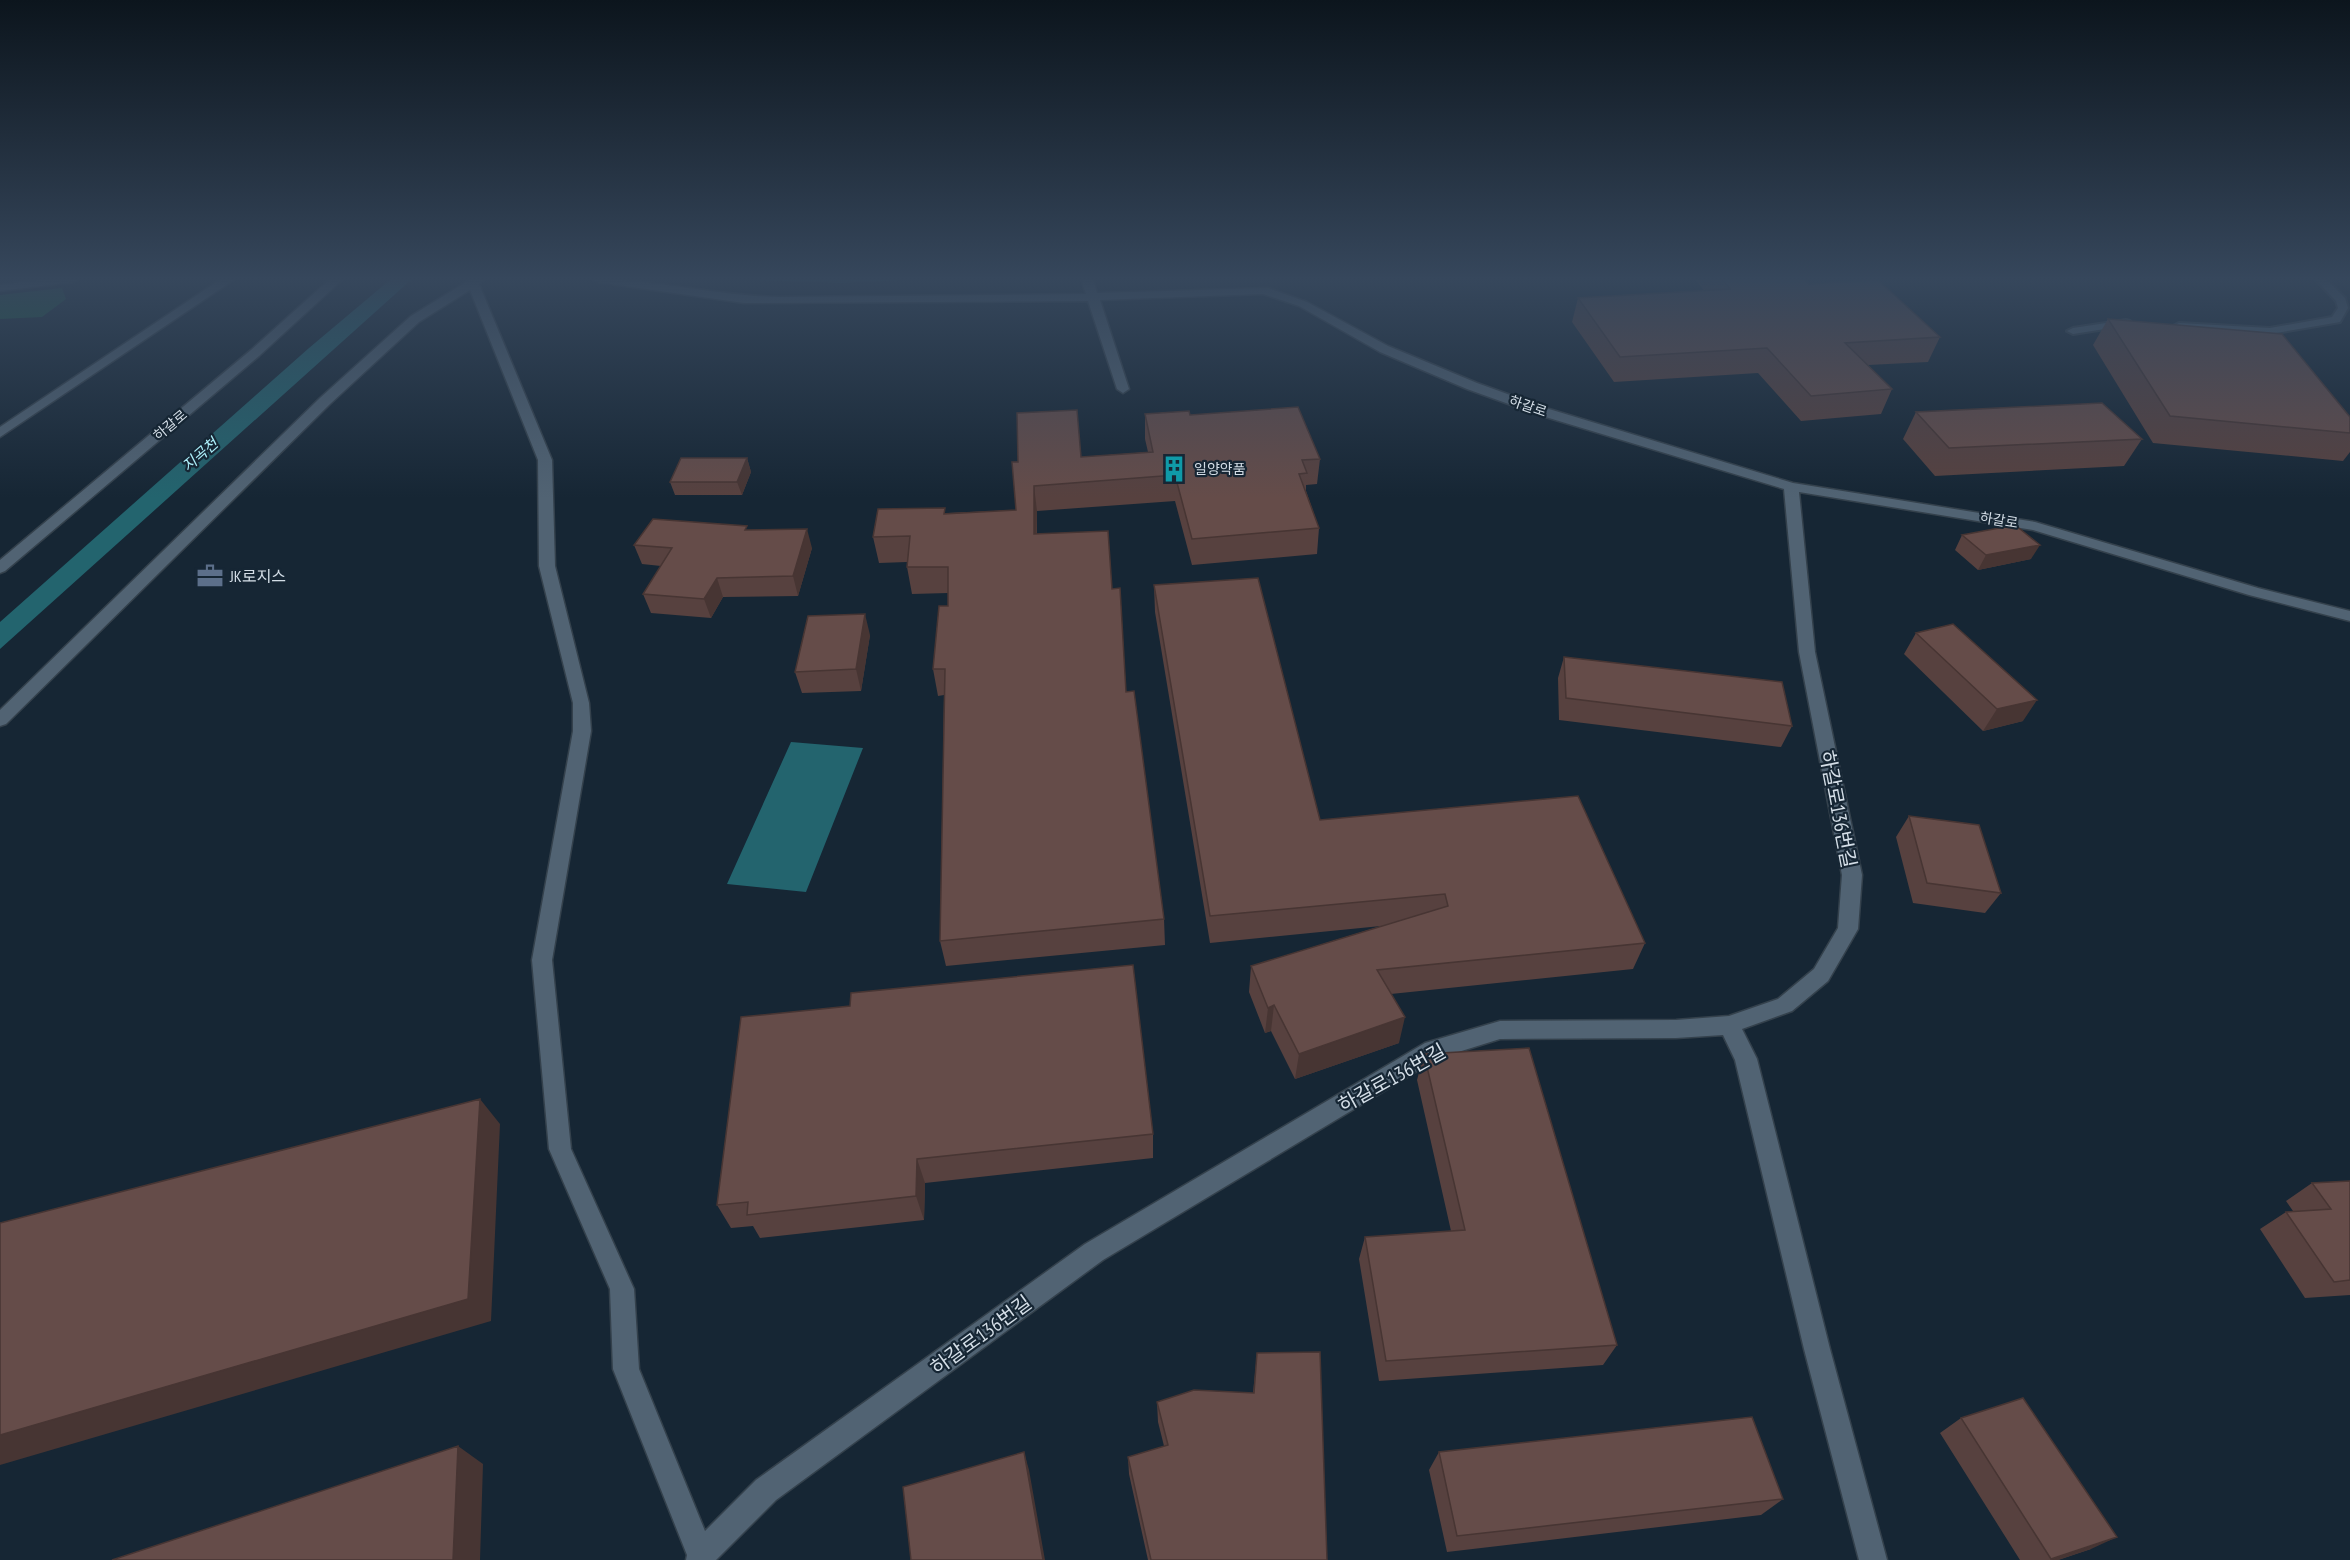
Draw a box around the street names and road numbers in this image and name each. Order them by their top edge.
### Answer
street label: 하갈로 [1507,391,1549,421]
street label: 하갈로 [149,406,191,444]
street label: 하갈로 [1979,508,2020,532]
street label: 하갈로136번길 [1814,748,1862,870]
street label: 하갈로136번길 [1334,1038,1450,1118]
street label: 하갈로136번길 [925,1290,1037,1380]

